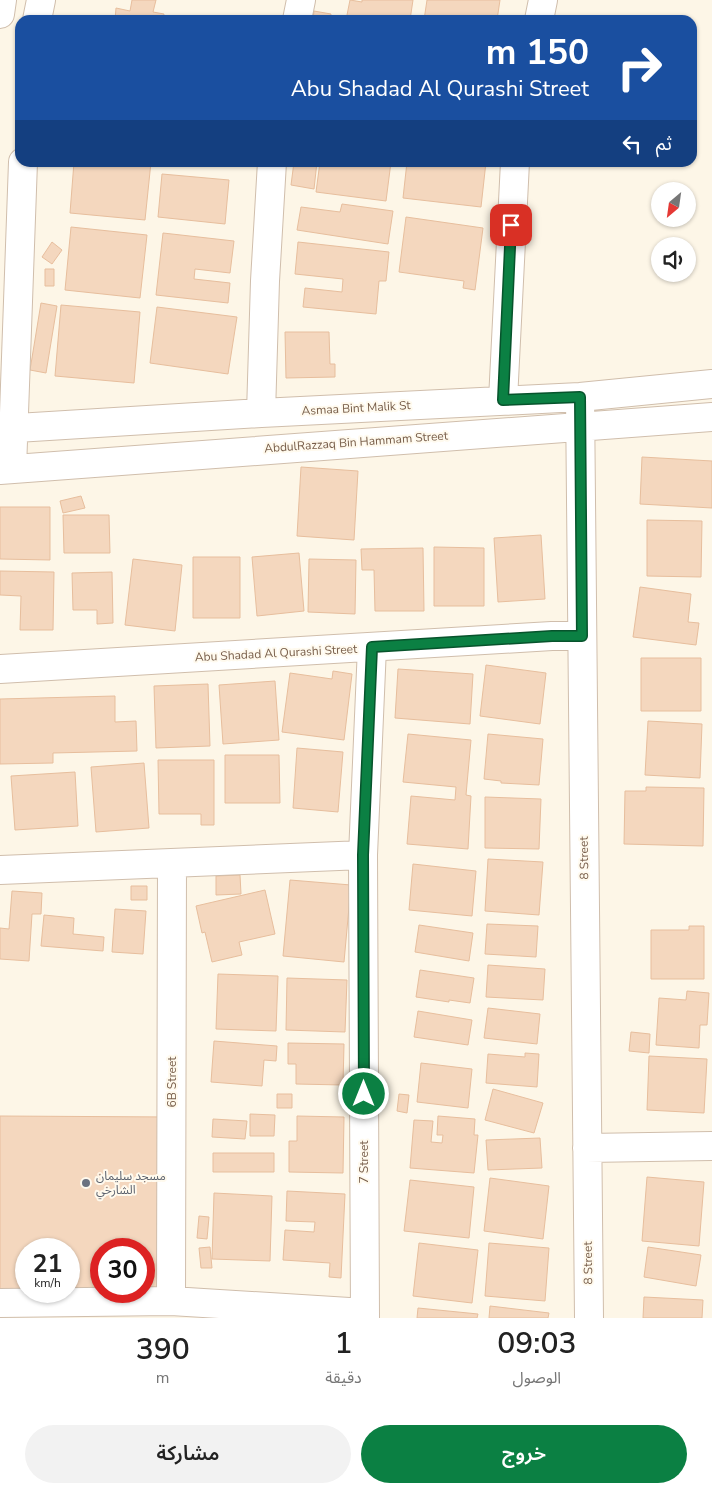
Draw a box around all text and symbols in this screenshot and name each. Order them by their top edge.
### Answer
text: 150 m [486,29,589,76]
icon: right [607,35,672,100]
text: Abu Shadad Al Qurashi Street [291,74,589,104]
icon: left [618,130,646,158]
text: ثم [656,131,672,157]
north arrow [651,182,696,228]
map controls [651,182,696,282]
pin [490,204,532,246]
icon: arrive [497,211,525,239]
button: sound [651,237,696,282]
street label: Asmaa Bint Malik St [301,397,412,419]
street label: AbdulRazzaq Bin Hammam Street [264,428,449,456]
street label: Abu Shadad Al Qurashi Street [194,641,358,665]
street label: 8 Street [576,836,592,880]
street label: 6B Street [164,1056,180,1108]
position arrow [337,1067,389,1119]
street label: 7 Street [356,1140,372,1184]
place label: مسجد سليمان الشارخي [96,1168,166,1200]
marker: مسجد سليمان الشارخي [80,1177,92,1189]
speed limit sign: 30 [90,1238,155,1303]
street label: 8 Street [580,1241,596,1285]
text: 21 [32,1247,63,1281]
text: km/h [34,1275,61,1291]
text: 1 [334,1323,352,1364]
text: 09:03 [497,1323,576,1364]
text: 390 [136,1329,190,1370]
text: m [156,1367,169,1389]
text: دقيقة [325,1367,362,1389]
text: الوصول [513,1367,561,1389]
button: مشاركة [25,1425,351,1483]
button: خروج [361,1425,687,1483]

